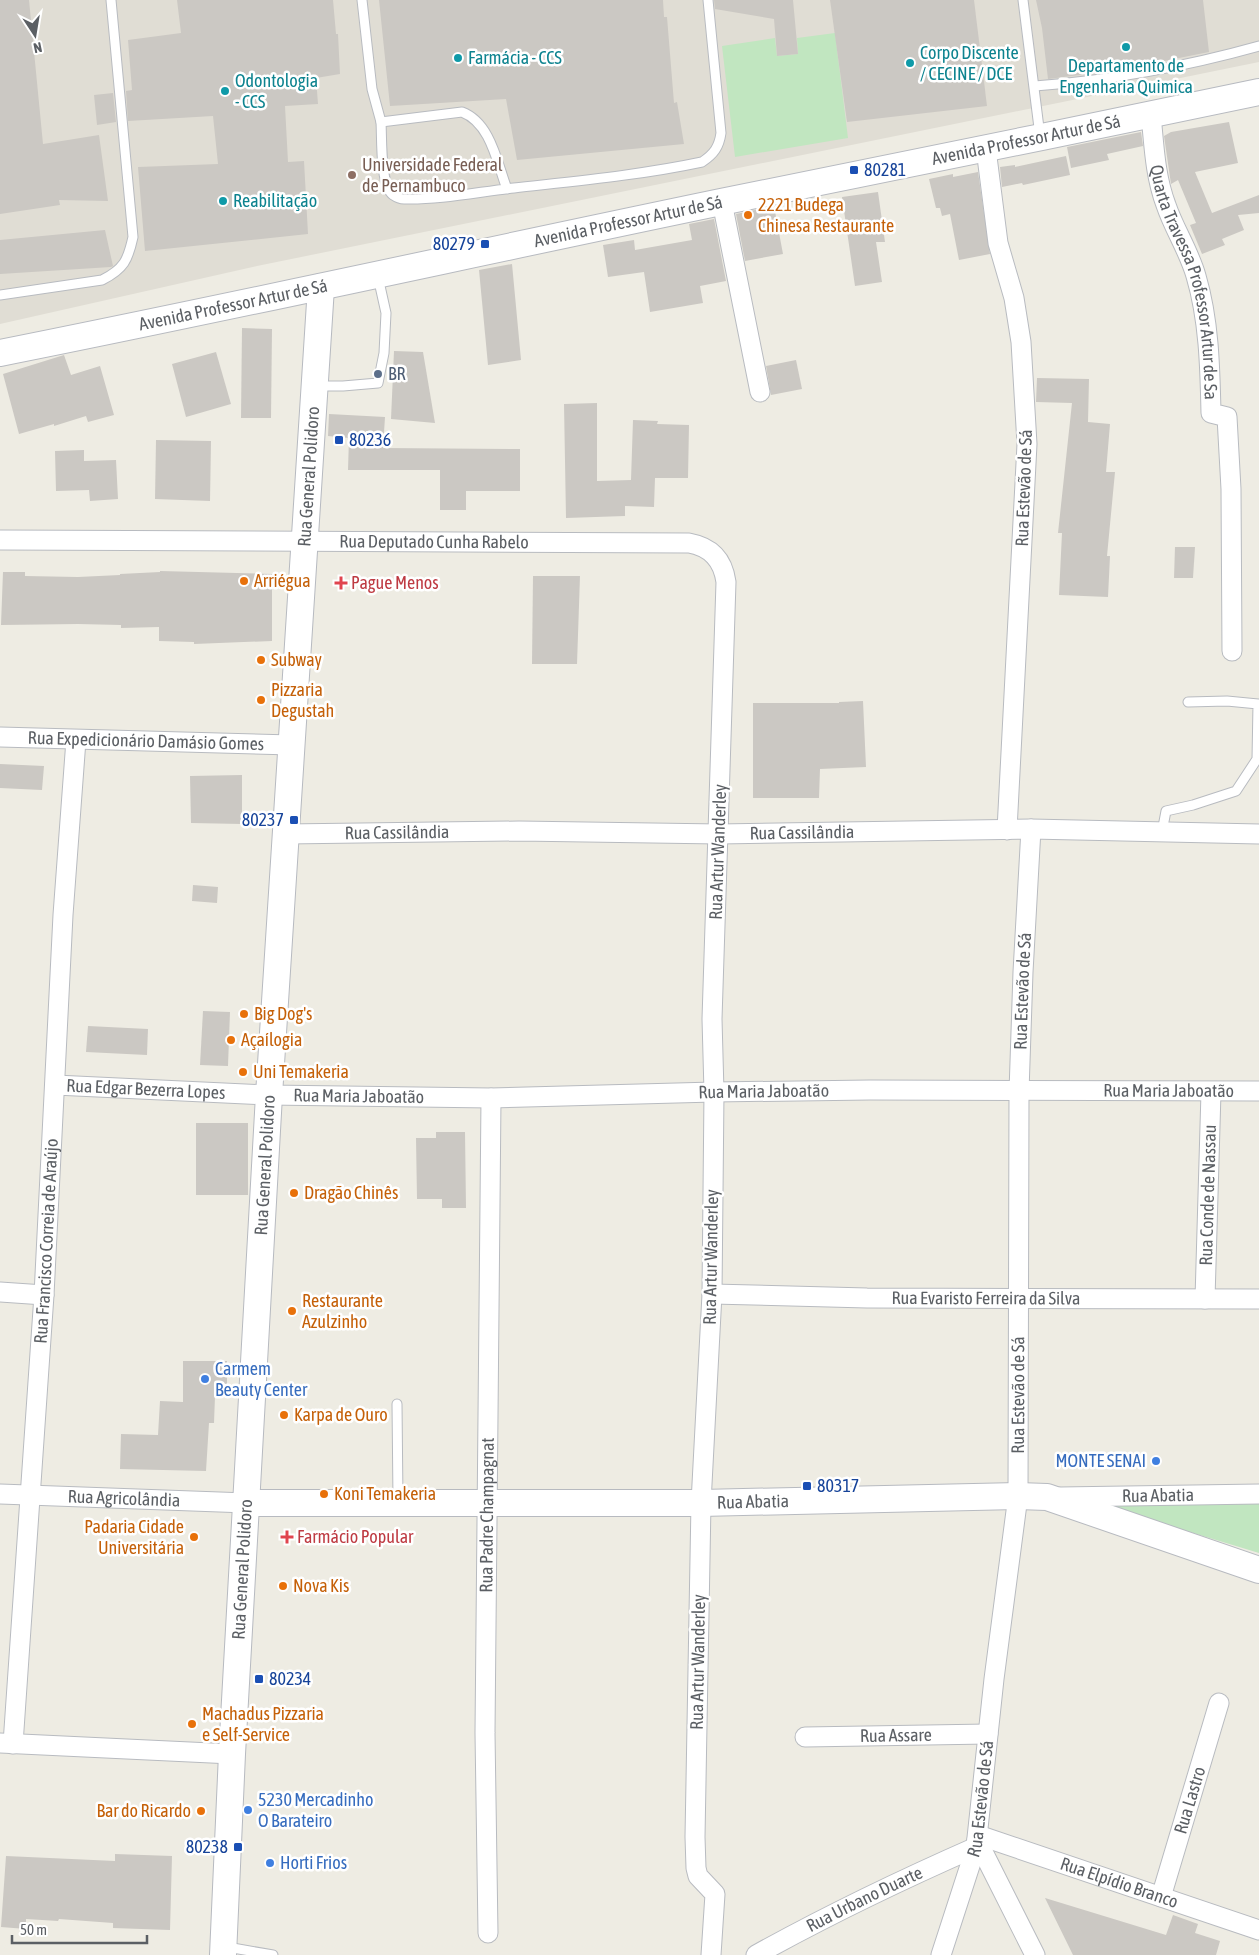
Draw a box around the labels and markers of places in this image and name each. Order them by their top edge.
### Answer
marker: Departamento de Engenharia Quimica [1120,41,1132,53]
place label: Corpo Discente / CECINE / DCE [920,42,1019,84]
place label: Farmácia - CCS [468,47,562,68]
marker: Farmácia - CCS [452,52,464,64]
place label: Departamento de Engenharia Quimica [1059,55,1193,97]
marker: Corpo Discente / CECINE / DCE [904,57,916,69]
place label: Odontologia - CCS [235,70,318,112]
marker: Odontologia - CCS [219,85,231,97]
place label: Universidade Federal de Pernambuco [362,154,503,196]
place label: 80281 [864,159,906,180]
marker: 80281 [848,164,860,176]
marker: Universidade Federal de Pernambuco [346,169,358,181]
place label: Reabilitação [233,190,317,211]
place label: 2221 Budega Chinesa Restaurante [758,194,894,236]
marker: Reabilitação [217,195,229,207]
marker: 2221 Budega Chinesa Restaurante [742,209,754,221]
place label: 80279 [433,233,475,254]
marker: 80279 [479,238,491,250]
place label: BR [388,363,406,384]
marker: BR [372,368,384,380]
place label: 80236 [349,429,391,450]
marker: 80236 [333,434,345,446]
place label: Arriégua [254,570,311,591]
place label: Pague Menos [351,572,439,593]
marker: Arriégua [238,575,250,587]
marker: Pague Menos [335,577,347,589]
place label: Subway [271,649,322,670]
marker: Subway [255,654,267,666]
place label: Pizzaria Degustah [271,679,334,721]
marker: Pizzaria Degustah [255,694,267,706]
place label: 80237 [242,809,284,830]
marker: 80237 [288,814,300,826]
place label: Big Dog's [254,1003,312,1024]
marker: Big Dog's [238,1008,250,1020]
place label: Açaílogia [241,1029,302,1050]
marker: Açaílogia [225,1034,237,1046]
place label: Uni Temakeria [253,1061,349,1082]
marker: Uni Temakeria [237,1066,249,1078]
place label: Dragão Chinês [304,1182,398,1203]
marker: Dragão Chinês [288,1187,300,1199]
place label: Restaurante Azulzinho [302,1290,383,1332]
marker: Restaurante Azulzinho [286,1305,298,1317]
place label: Carmem Beauty Center [215,1358,308,1400]
marker: Carmem Beauty Center [199,1373,211,1385]
place label: Karpa de Ouro [294,1404,388,1425]
marker: Karpa de Ouro [278,1409,290,1421]
place label: MONTE SENAI [1056,1450,1146,1471]
marker: MONTE SENAI [1150,1455,1162,1467]
place label: 80317 [817,1475,859,1496]
marker: 80317 [801,1480,813,1492]
place label: Koni Temakeria [334,1483,436,1504]
marker: Koni Temakeria [318,1488,330,1500]
place label: Padaria Cidade Universitária [84,1516,184,1558]
place label: Farmácio Popular [297,1526,414,1547]
marker: Padaria Cidade Universitária [188,1531,200,1543]
marker: Farmácio Popular [281,1531,293,1543]
place label: Nova Kis [293,1575,349,1596]
marker: Nova Kis [277,1580,289,1592]
place label: 80234 [269,1668,311,1689]
marker: 80234 [253,1673,265,1685]
place label: Machadus Pizzaria e Self-Service [202,1703,324,1745]
marker: Machadus Pizzaria e Self-Service [186,1718,198,1730]
place label: 5230 Mercadinho O Barateiro [258,1789,373,1831]
place label: Bar do Ricardo [96,1800,191,1821]
marker: 5230 Mercadinho O Barateiro [242,1804,254,1816]
marker: Bar do Ricardo [195,1805,207,1817]
place label: 80238 [186,1836,228,1857]
marker: 80238 [232,1841,244,1853]
place label: Horti Frios [280,1852,347,1873]
marker: Horti Frios [264,1857,276,1869]

